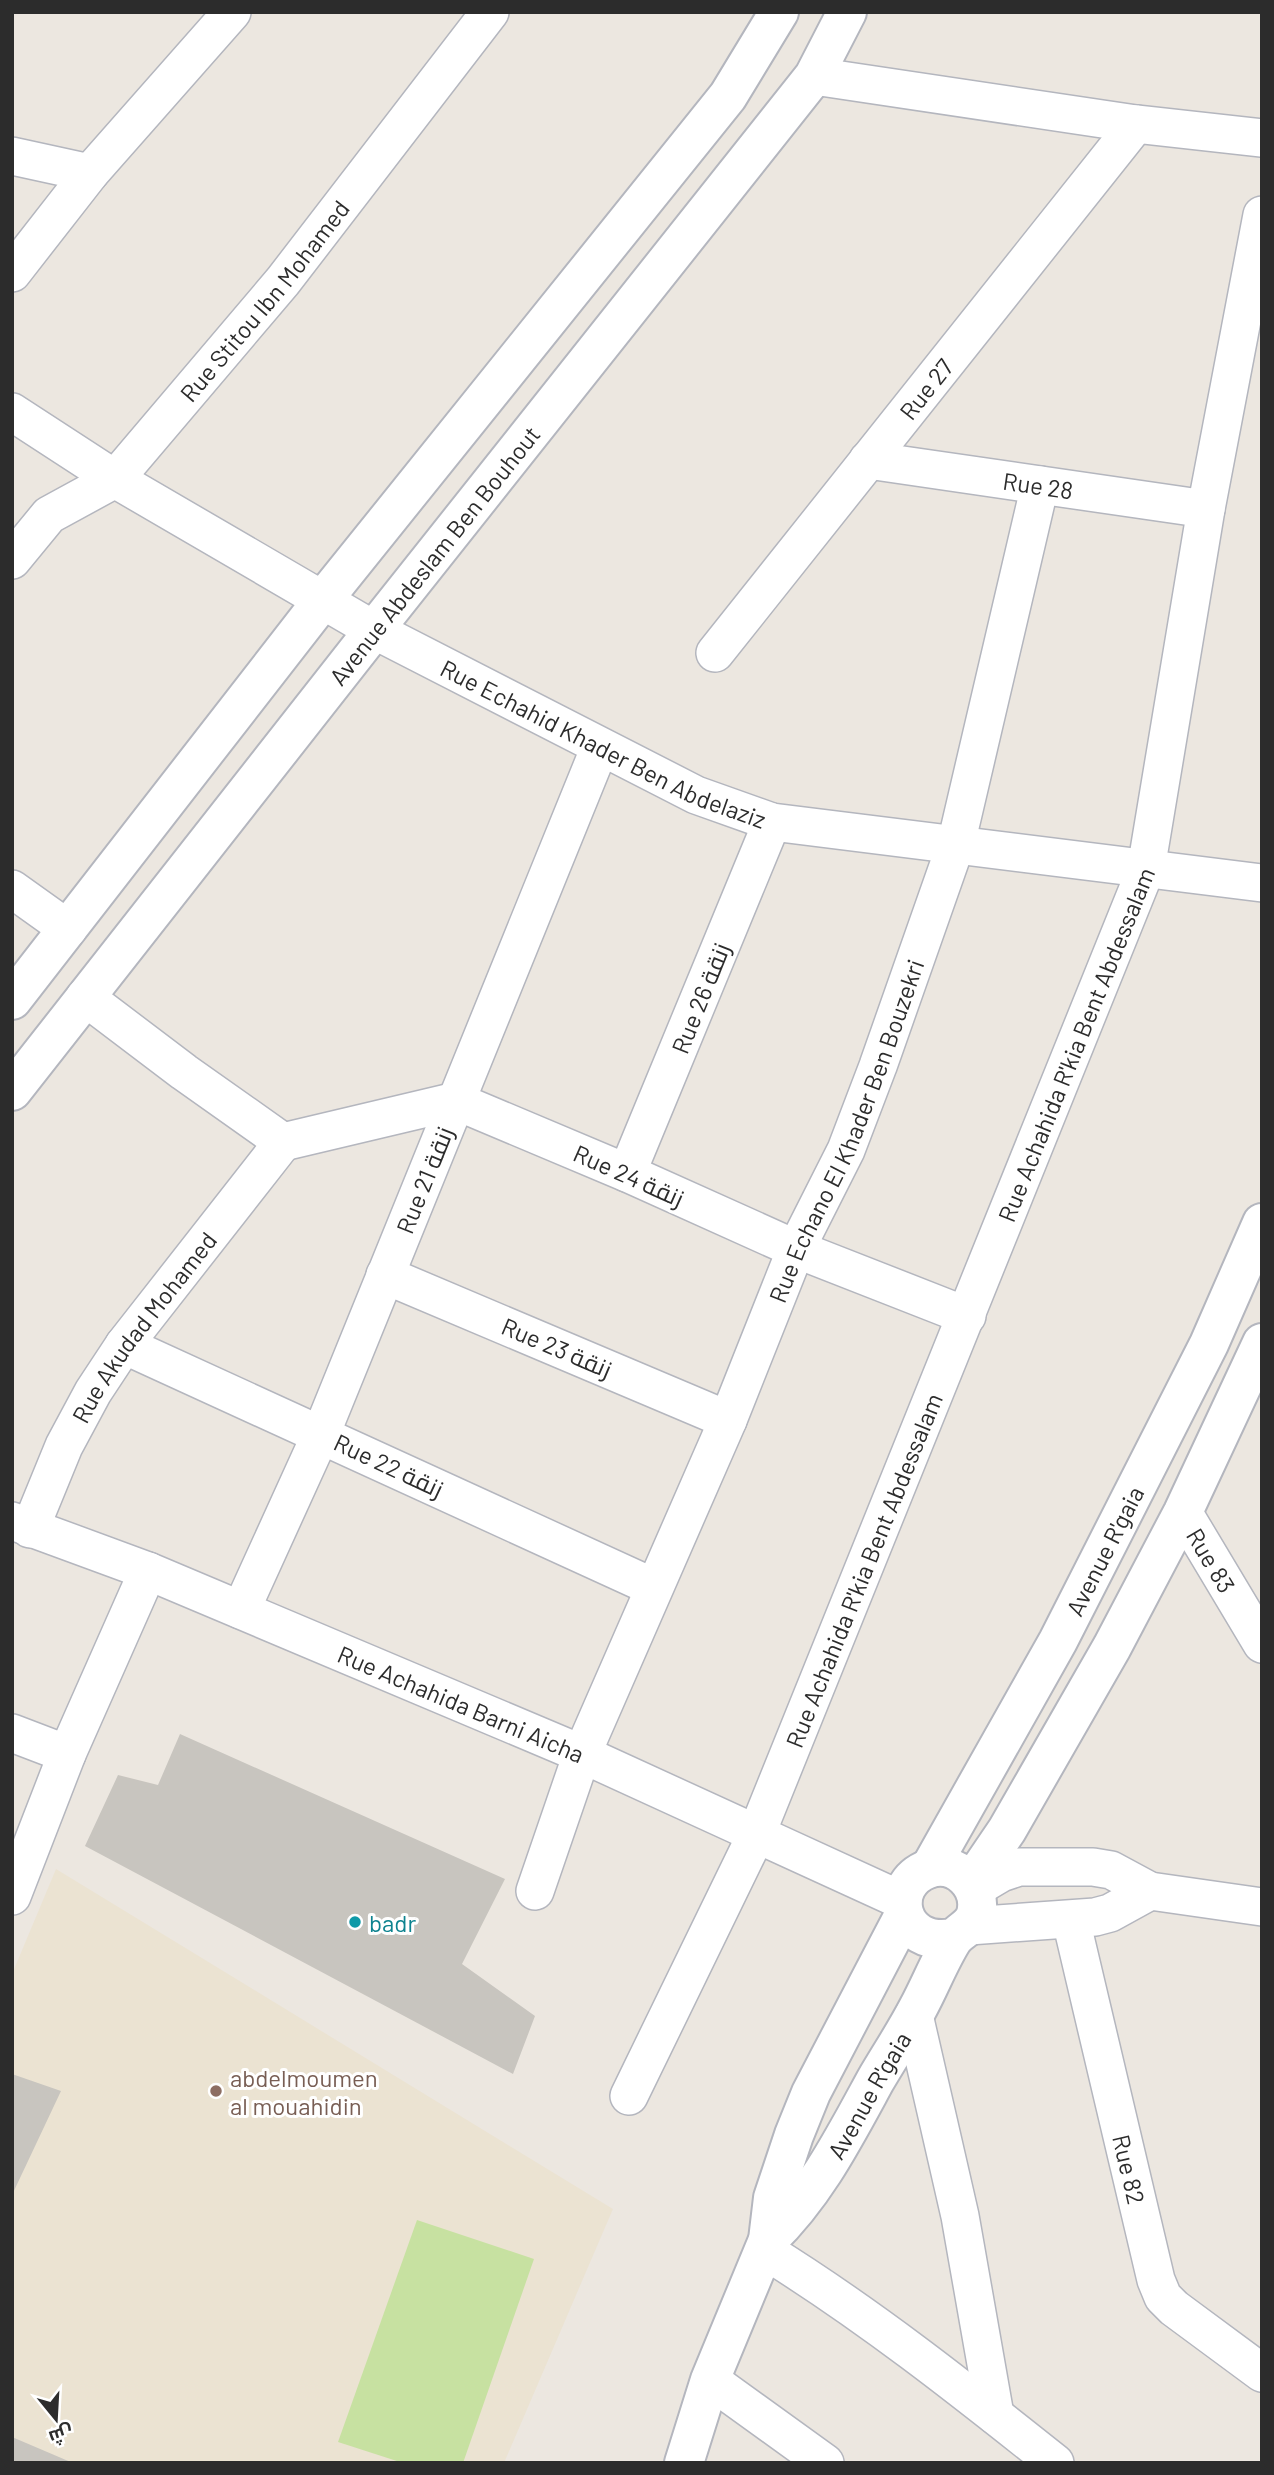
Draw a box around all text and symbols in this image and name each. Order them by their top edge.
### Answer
street label: Rue Stitou Ibn Mohamed [173,194,355,407]
street label: Rue 27 [893,352,958,425]
street label: Avenue Abdeslam Ben Bouhout [322,420,545,690]
street label: Rue 28 [1001,465,1075,504]
street label: Rue Echahid Khader Ben Abdelaziz [436,652,770,833]
street label: Rue Achahida R'kia Bent Abdessalam [991,863,1160,1226]
street label: Rue 26 زنقة [665,938,735,1058]
street label: Rue Echano El Khader Ben Bouzekri [762,955,929,1306]
street label: Rue 21 زنقة [389,1122,459,1238]
street label: Rue 24 زنقة [569,1138,689,1212]
street label: Rue Akudad Mohamed [65,1226,222,1427]
street label: Rue 23 زنقة [497,1311,617,1383]
street label: Rue Achahida R'kia Bent Abdessalam [778,1389,947,1752]
street label: Rue 22 زنقة [330,1427,448,1503]
street label: Avenue R'gaia [1059,1481,1149,1620]
street label: Rue 83 [1181,1523,1242,1598]
street label: Rue Achahida Barni Aicha [334,1638,589,1768]
place label: badr [369,1908,416,1937]
marker: badr [347,1914,363,1930]
street label: Avenue R'gaia [820,2026,916,2164]
place label: abdelmoumen al mouahidin [230,2063,378,2120]
marker: abdelmoumen al mouahidin [208,2083,224,2099]
street label: Rue 82 [1108,2131,1152,2207]
north arrow [21,2384,91,2454]
text: ش [46,2420,77,2450]

